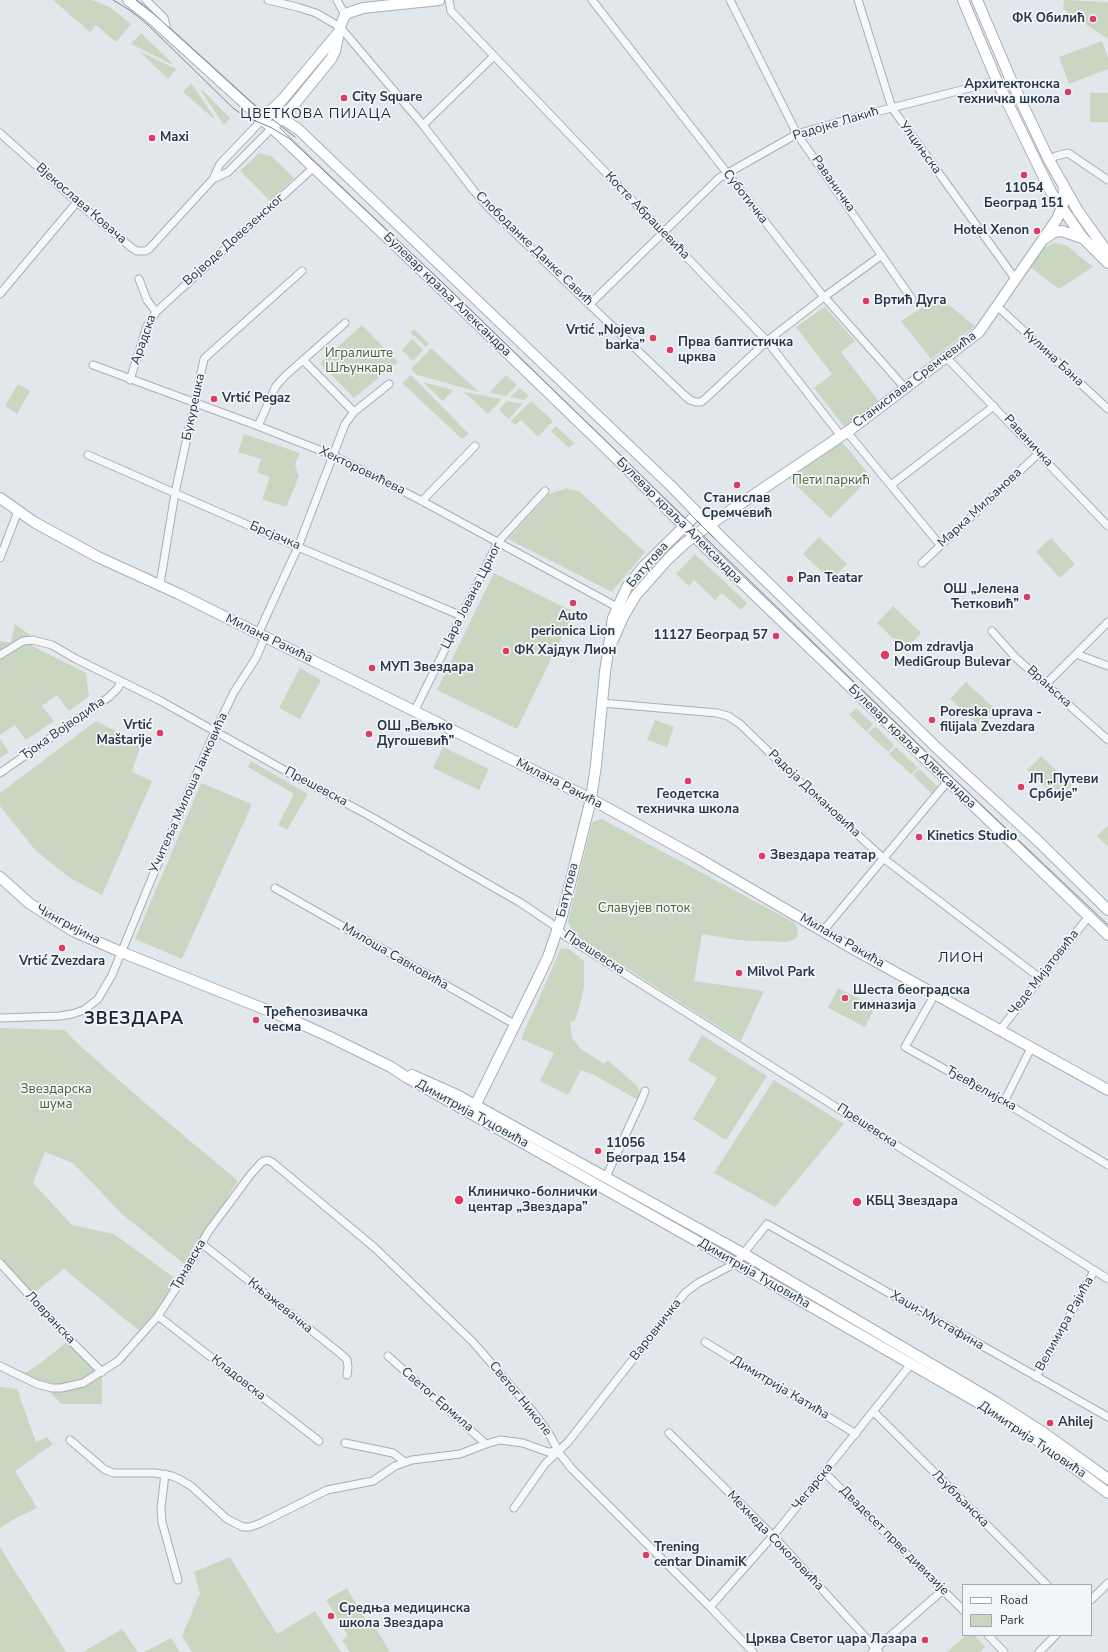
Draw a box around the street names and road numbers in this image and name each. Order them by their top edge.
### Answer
street label: Радојке Лакић [791,104,881,144]
street label: Улцињска [896,118,944,178]
street label: Раваничка [808,153,858,215]
street label: Вјекослава Ковача [32,160,130,248]
street label: Суботичка [719,167,771,227]
street label: Косте Абрашевића [601,169,693,263]
street label: Слободанке Данке Савић [472,189,596,309]
street label: Војводе Довезенског [180,190,288,290]
street label: Булевар краља Александра [380,230,514,360]
street label: Арадска [128,313,160,367]
street label: Кулина Бана [1019,326,1087,390]
street label: Станислава Сремчевића [850,329,980,431]
street label: Букурешка [179,372,209,442]
street label: Раваничка [1000,412,1056,470]
street label: Хекторовићева [316,443,408,499]
street label: Булевар краља Александра [613,455,745,587]
street label: Марка Миљанова [935,465,1025,551]
street label: Брсјачка [247,518,303,554]
street label: Батутова [624,539,672,591]
street label: Цара Јована Црног [438,540,506,652]
street label: Милана Ракића [223,611,315,667]
street label: Врањска [1023,663,1075,711]
street label: Булевар краља Александра [845,682,979,812]
street label: Ђока Војводића [18,694,108,764]
street label: Учитеља Милоша Јанковића [146,710,232,876]
street label: Радоја Домановића [764,747,864,841]
street label: Милана Ракића [513,755,605,813]
street label: Прешевска [282,764,350,810]
street label: Батутова [554,861,582,919]
street label: Чингријина [33,902,103,948]
street label: Милана Ракића [797,910,887,972]
street label: Милоша Савковића [339,920,451,994]
street label: Чеде Мијатовића [1005,927,1083,1019]
street label: Прешевска [561,928,627,978]
street label: Ђевђелијска [943,1063,1019,1115]
street label: Димитрија Туцовића [413,1077,531,1151]
street label: Прешевска [834,1101,900,1151]
street label: Димитрија Туцовића [695,1236,813,1312]
street label: Трнавска [168,1237,210,1293]
street label: Велимира Рајића [1033,1274,1097,1374]
street label: Књажевачка [244,1275,316,1337]
street label: Ловранска [22,1288,78,1348]
street label: Хаџи-Мустафина [887,1288,987,1354]
street label: Варовничка [627,1296,685,1364]
street label: Кладовска [208,1352,268,1404]
street label: Димитрија Катића [728,1353,832,1423]
street label: Светог Николе [485,1359,555,1439]
street label: Светог Ермила [398,1364,476,1436]
street label: Димитрија Туцовића [975,1398,1089,1482]
street label: Чегарска [789,1460,837,1514]
street label: Љубљанска [928,1467,992,1531]
street label: Двадесет прве дивизије [836,1483,952,1599]
street label: Мехмеда Соколовића [723,1488,827,1594]

